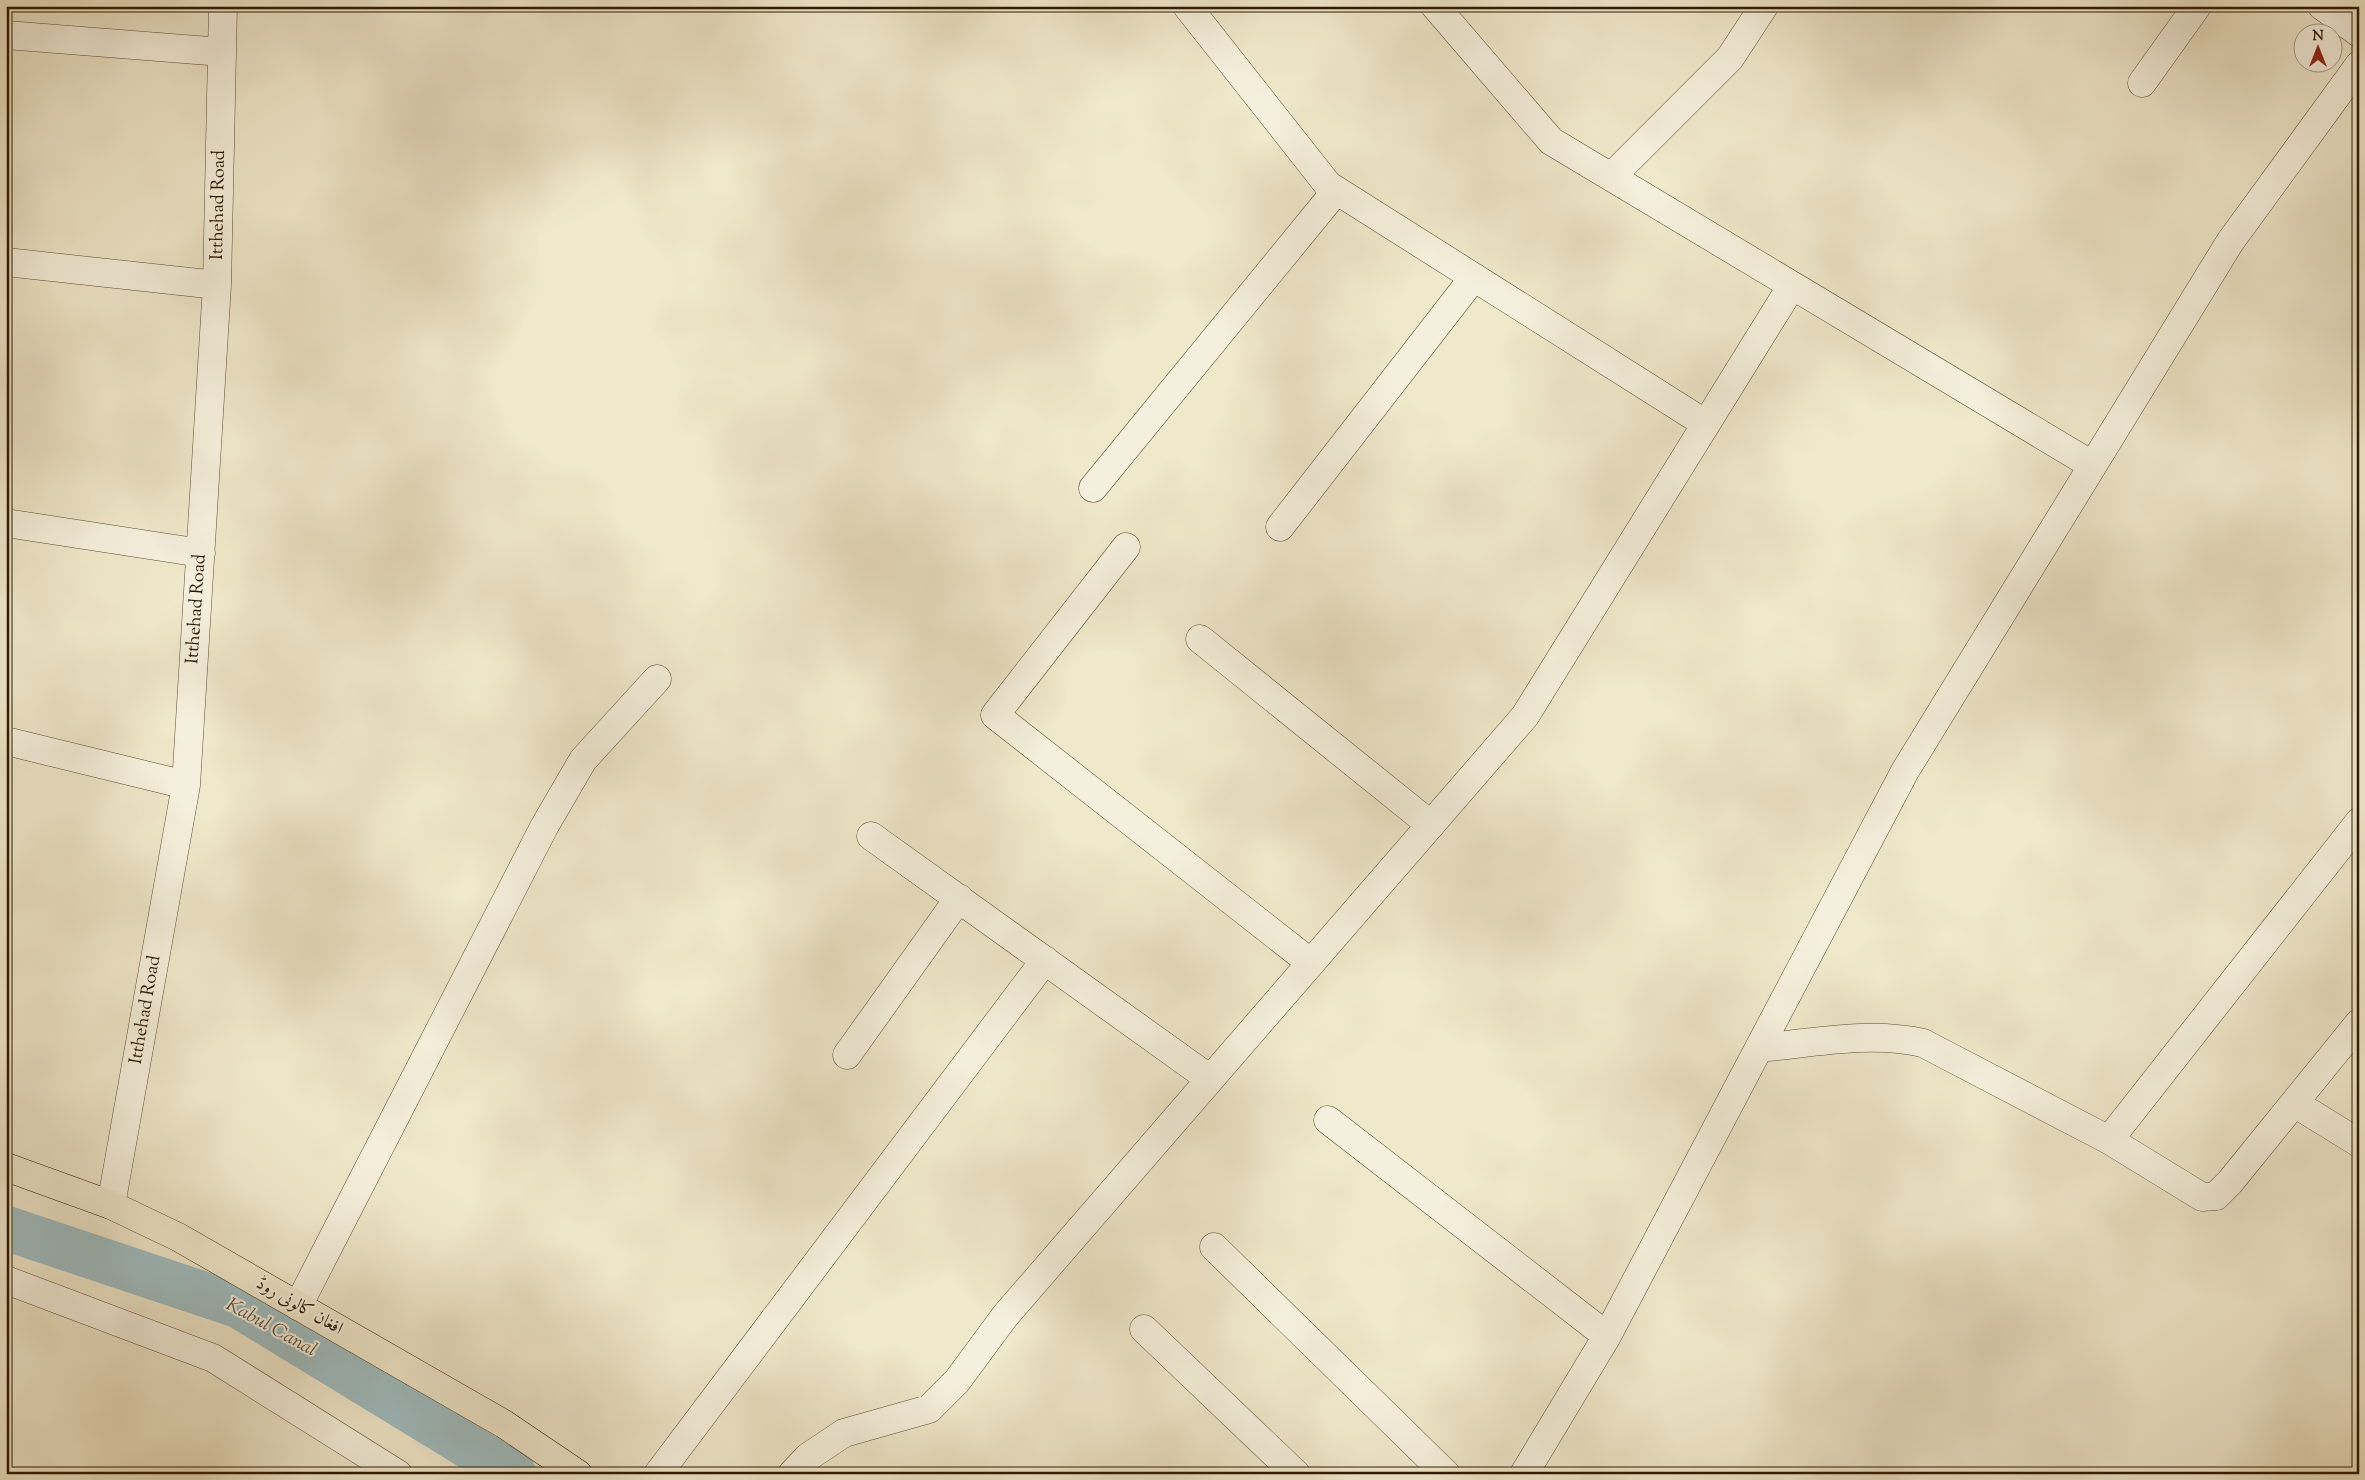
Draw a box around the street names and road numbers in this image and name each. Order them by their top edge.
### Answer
street label: Itthehad Road [205,150,233,260]
street label: Itthehad Road [180,553,214,665]
street label: Itthehad Road [124,954,168,1066]
street label: افغان کالونی روڈ [251,1272,348,1343]

